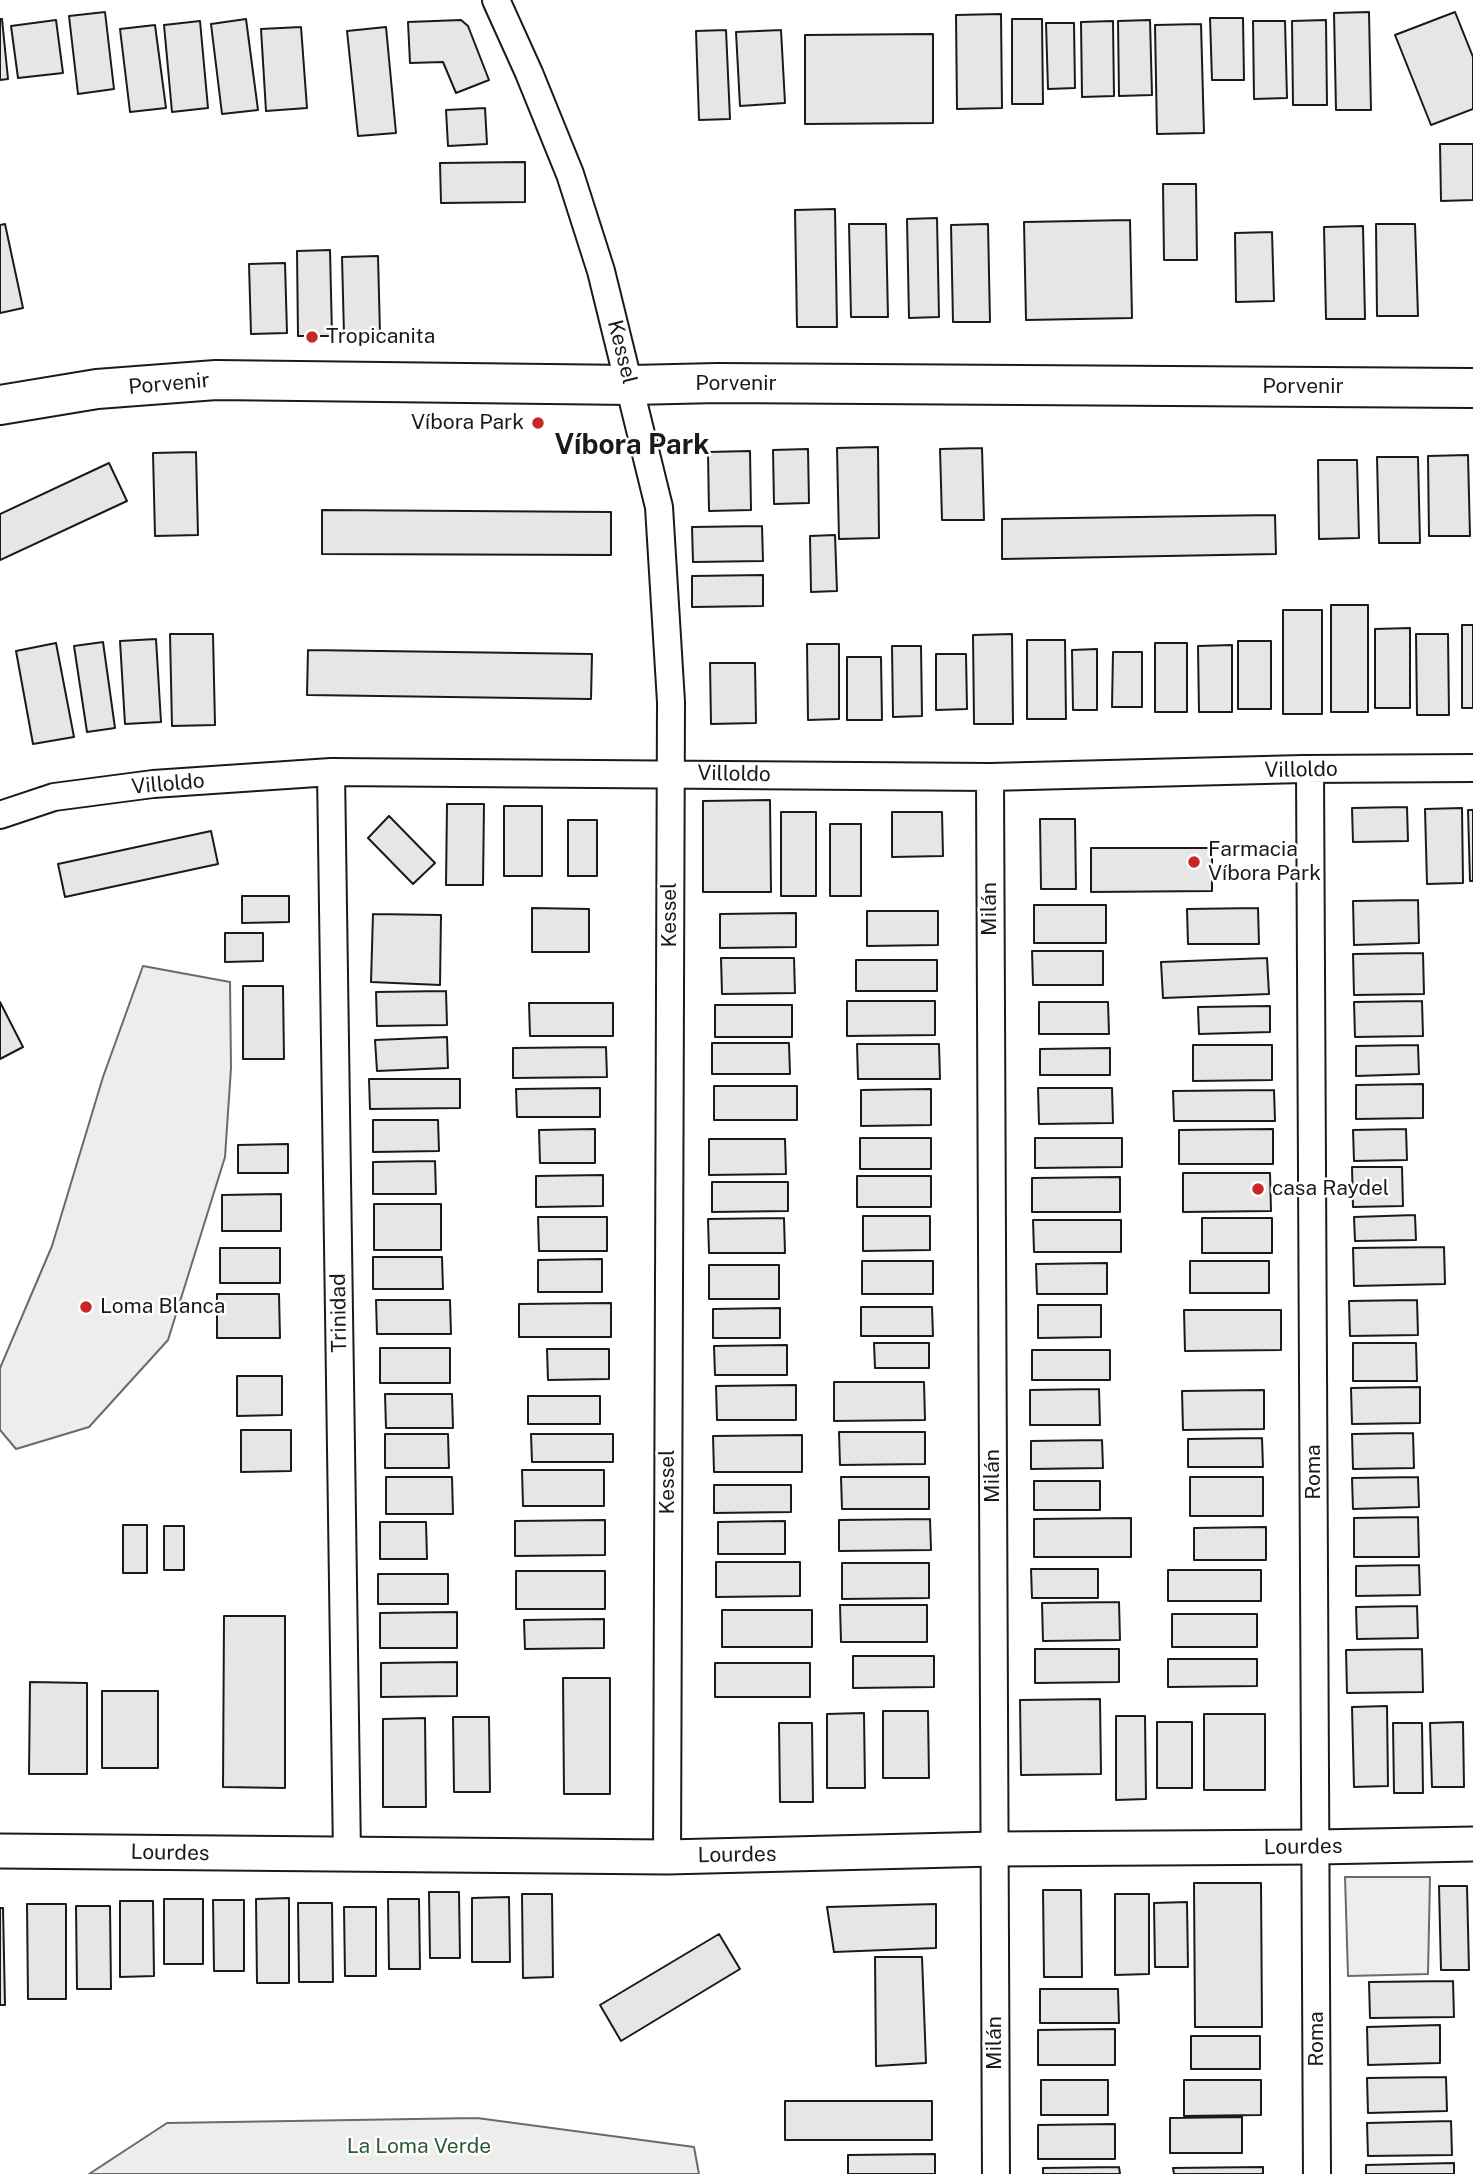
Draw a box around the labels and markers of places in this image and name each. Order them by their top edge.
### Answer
place label: Tropicanita [326,324,435,350]
marker: Tropicanita [304,329,320,345]
place label: Víbora Park [411,410,524,436]
marker: Víbora Park [530,415,546,431]
place label: Farmacia Víbora Park [1208,837,1321,887]
marker: Farmacia Víbora Park [1186,854,1202,870]
place label: casa Raydel [1272,1176,1389,1202]
marker: casa Raydel [1250,1181,1266,1197]
place label: Loma Blanca [100,1294,225,1320]
marker: Loma Blanca [78,1299,94,1315]

